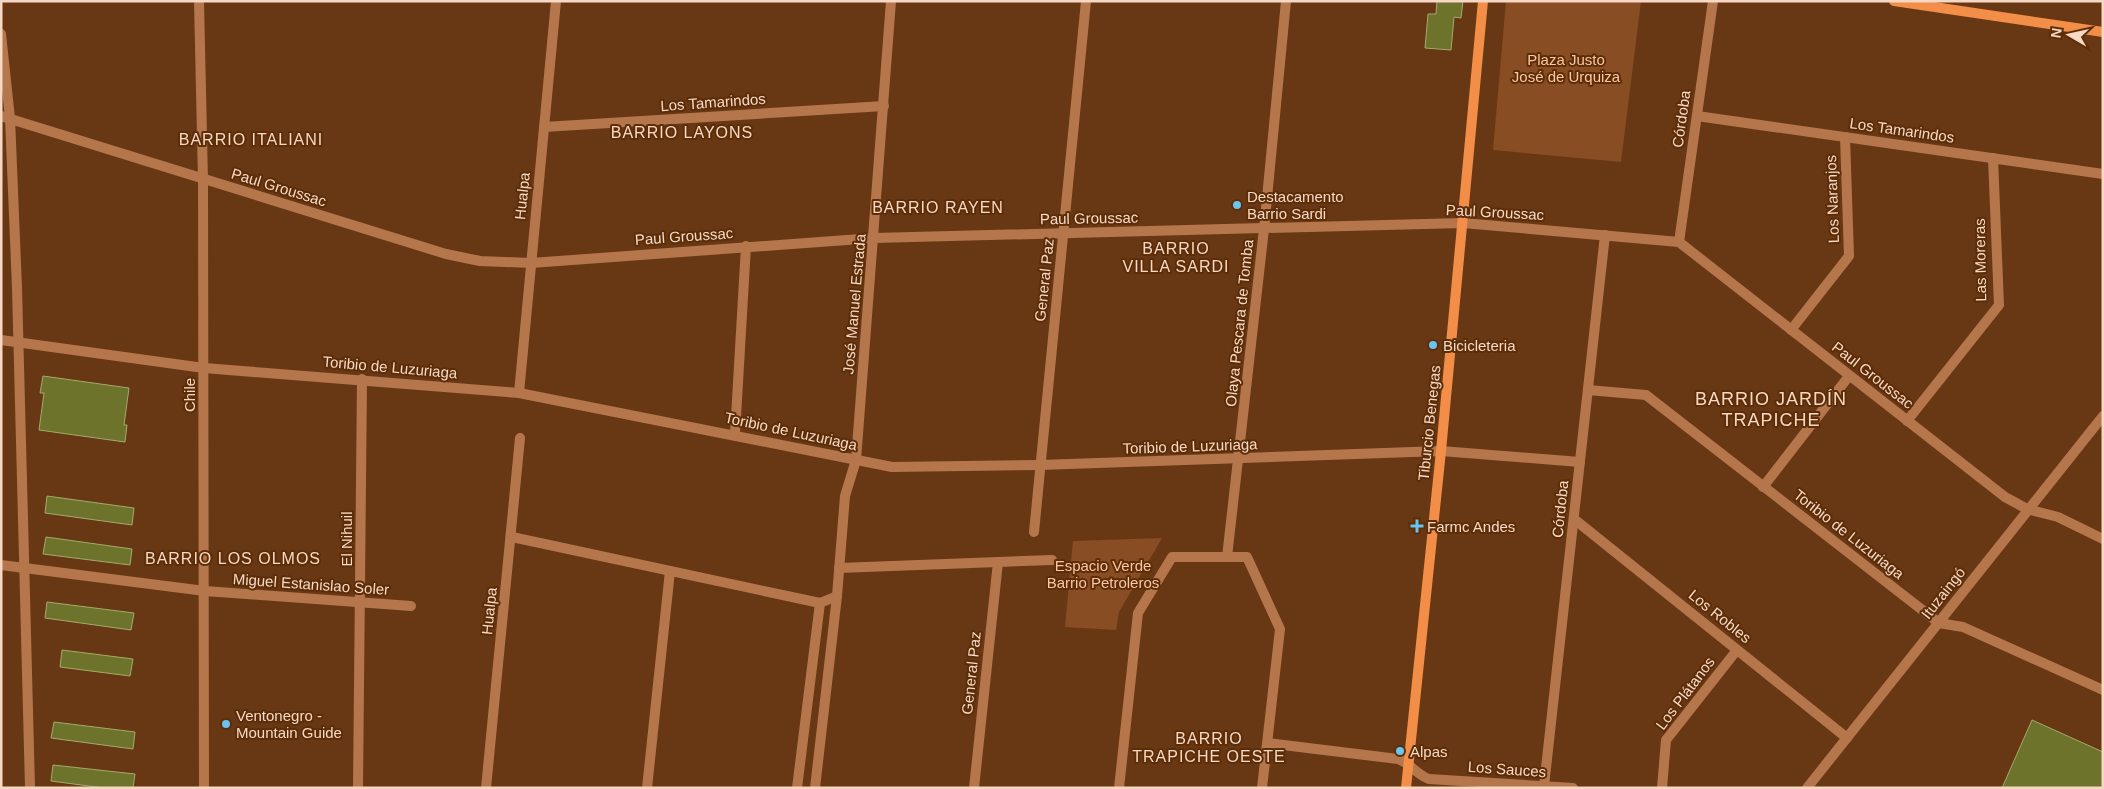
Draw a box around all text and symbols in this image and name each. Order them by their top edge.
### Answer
north arrow [2044,10,2094,60]
text: N [2047,27,2065,39]
park label: Plaza Justo José de Urquiza [1512,51,1621,85]
street label: Córdoba [1669,89,1694,149]
street label: Los Tamarindos [660,90,766,114]
street label: Los Tamarindos [1849,114,1955,146]
district label: BARRIO LAYONS [611,124,753,141]
district label: BARRIO ITALIANI [179,131,323,148]
street label: Los Naranjos [1822,155,1842,243]
street label: Paul Groussac [229,164,329,210]
street label: Hualpa [511,171,533,221]
place label: Destacamento Barrio Sardi [1247,188,1344,222]
district label: BARRIO RAYEN [872,199,1004,216]
marker: Destacamento Barrio Sardi [1231,199,1243,211]
street label: Paul Groussac [1445,201,1545,223]
street label: Paul Groussac [1040,209,1139,227]
street label: Las Moreras [1971,218,1989,302]
street label: Paul Groussac [634,224,734,248]
street label: José Manuel Estrada [839,232,869,375]
street label: General Paz [1031,238,1057,322]
street label: Olaya Pescara de Tomba [1222,238,1256,408]
district label: BARRIO VILLA SARDI [1122,240,1230,275]
place label: Bicicleteria [1443,337,1516,354]
street label: Paul Groussac [1829,338,1917,412]
marker: Bicicleteria [1427,339,1439,351]
street label: Toribio de Luzuriaga [322,353,459,381]
street label: Tiburcio Benegas [1414,364,1444,482]
street label: Chile [181,378,198,412]
district label: BARRIO JARDÍN TRAPICHE [1695,389,1847,430]
street label: Toribio de Luzuriaga [723,409,859,453]
street label: Toribio de Luzuriaga [1122,435,1258,457]
street label: Córdoba [1549,479,1572,539]
street label: Toribio de Luzuriaga [1791,486,1908,583]
street label: El Nihuil [338,511,355,567]
place label: Farmc Andes [1427,518,1515,535]
marker: Farmc Andes [1411,520,1423,532]
district label: BARRIO LOS OLMOS [145,550,321,567]
park label: Espacio Verde Barrio Petroleros [1047,557,1159,591]
street label: Ituzaingó [1918,564,1968,622]
street label: Miguel Estanislao Soler [232,570,390,598]
street label: Hualpa [478,586,500,636]
street label: Los Robles [1685,586,1755,646]
street label: General Paz [958,631,984,715]
street label: Los Plátanos [1652,653,1718,733]
place label: Ventonegro - Mountain Guide [236,707,342,741]
marker: Ventonegro - Mountain Guide [220,718,232,730]
district label: BARRIO TRAPICHE OESTE [1132,730,1286,765]
place label: Alpas [1410,743,1448,760]
marker: Alpas [1394,745,1406,757]
street label: Los Sauces [1467,758,1547,780]

